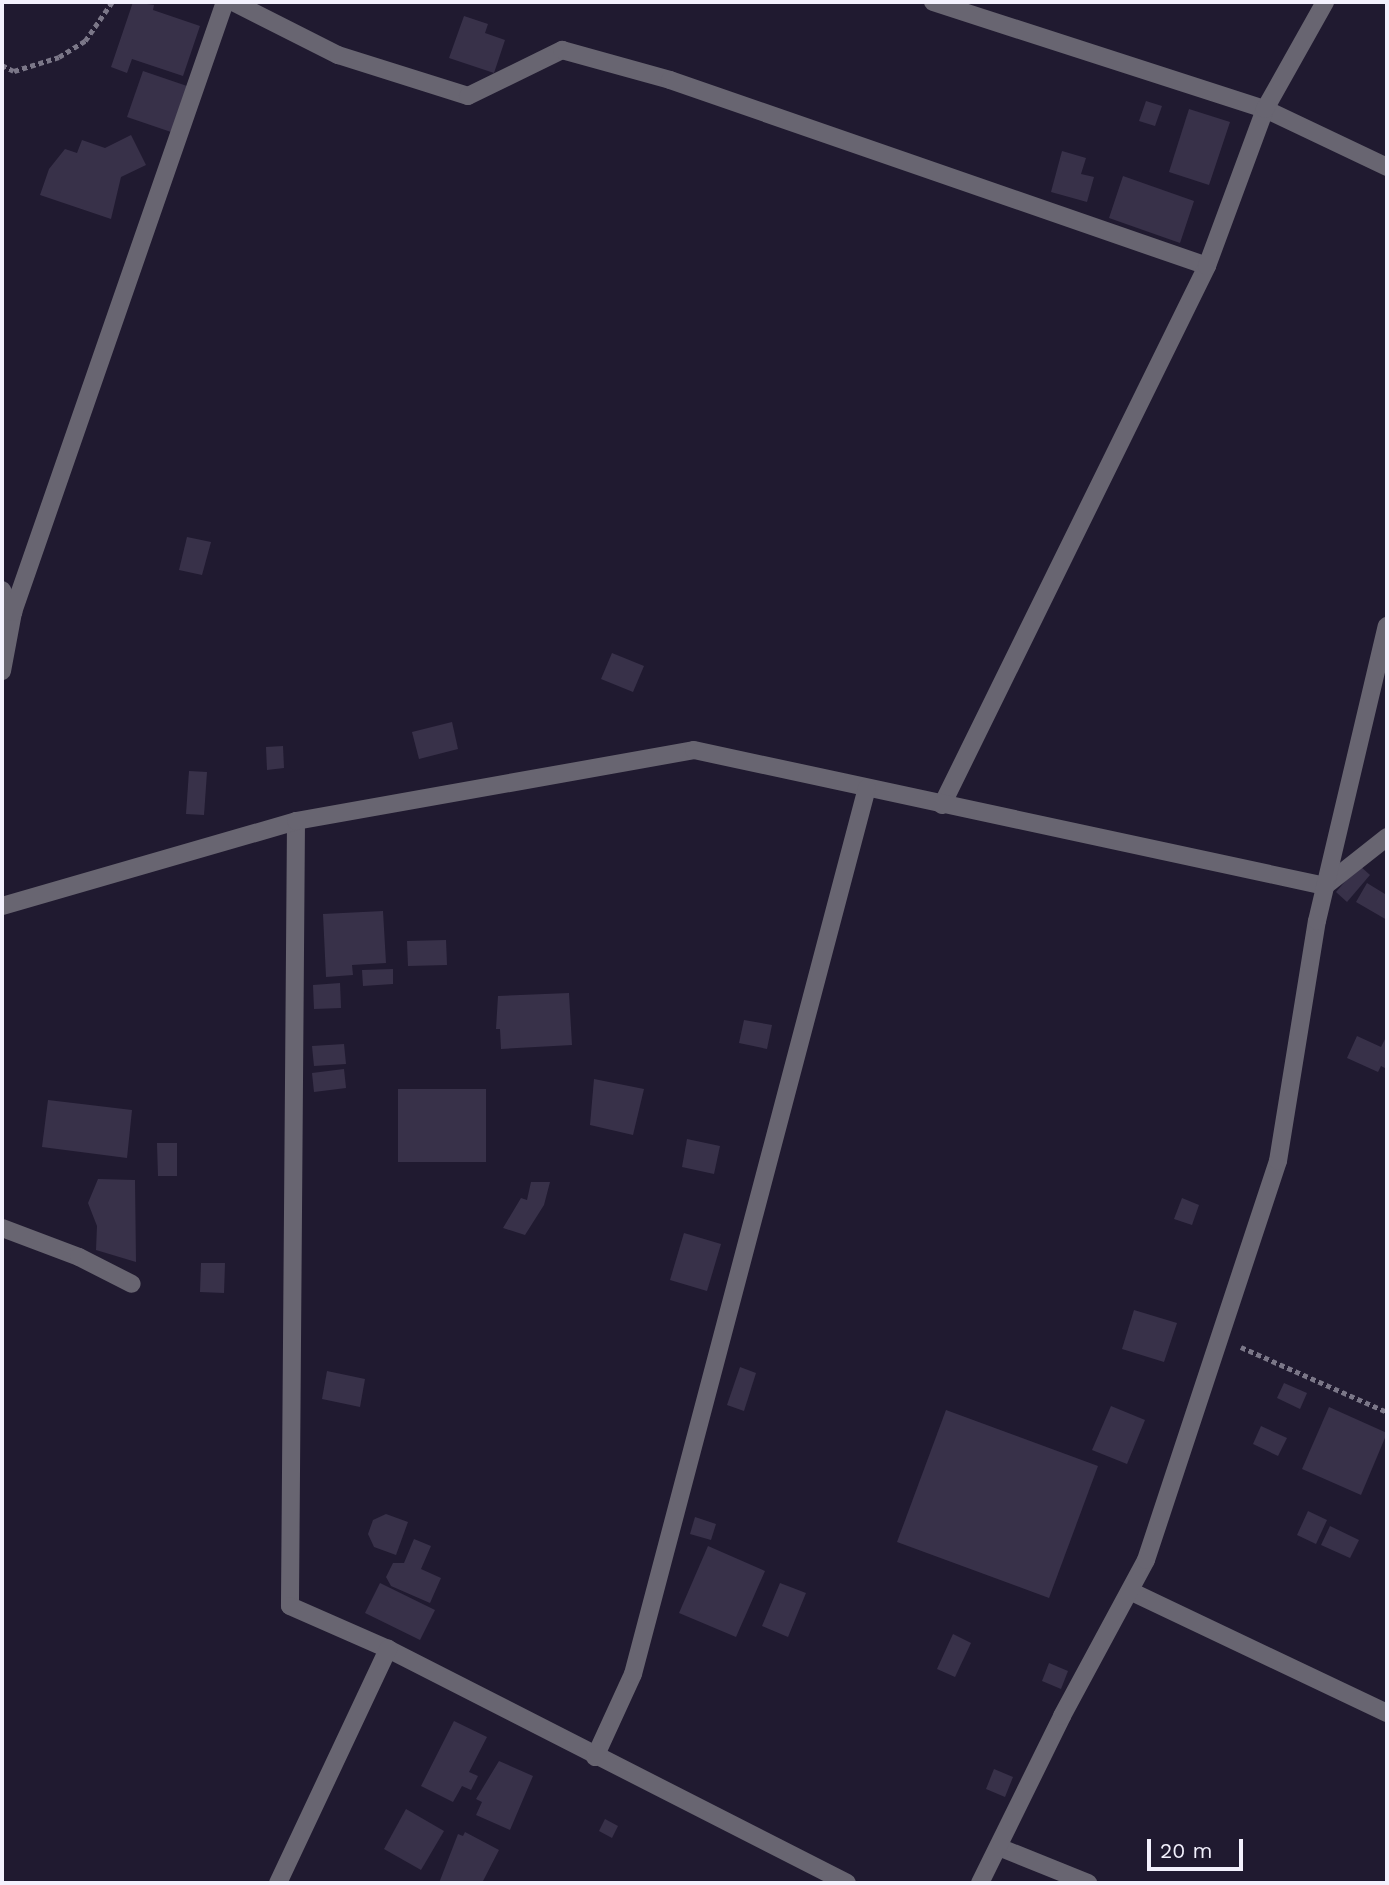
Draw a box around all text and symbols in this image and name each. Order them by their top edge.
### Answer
scale bar [1151,1826,1247,1870]
text: 20 m [1160,1838,1212,1863]

